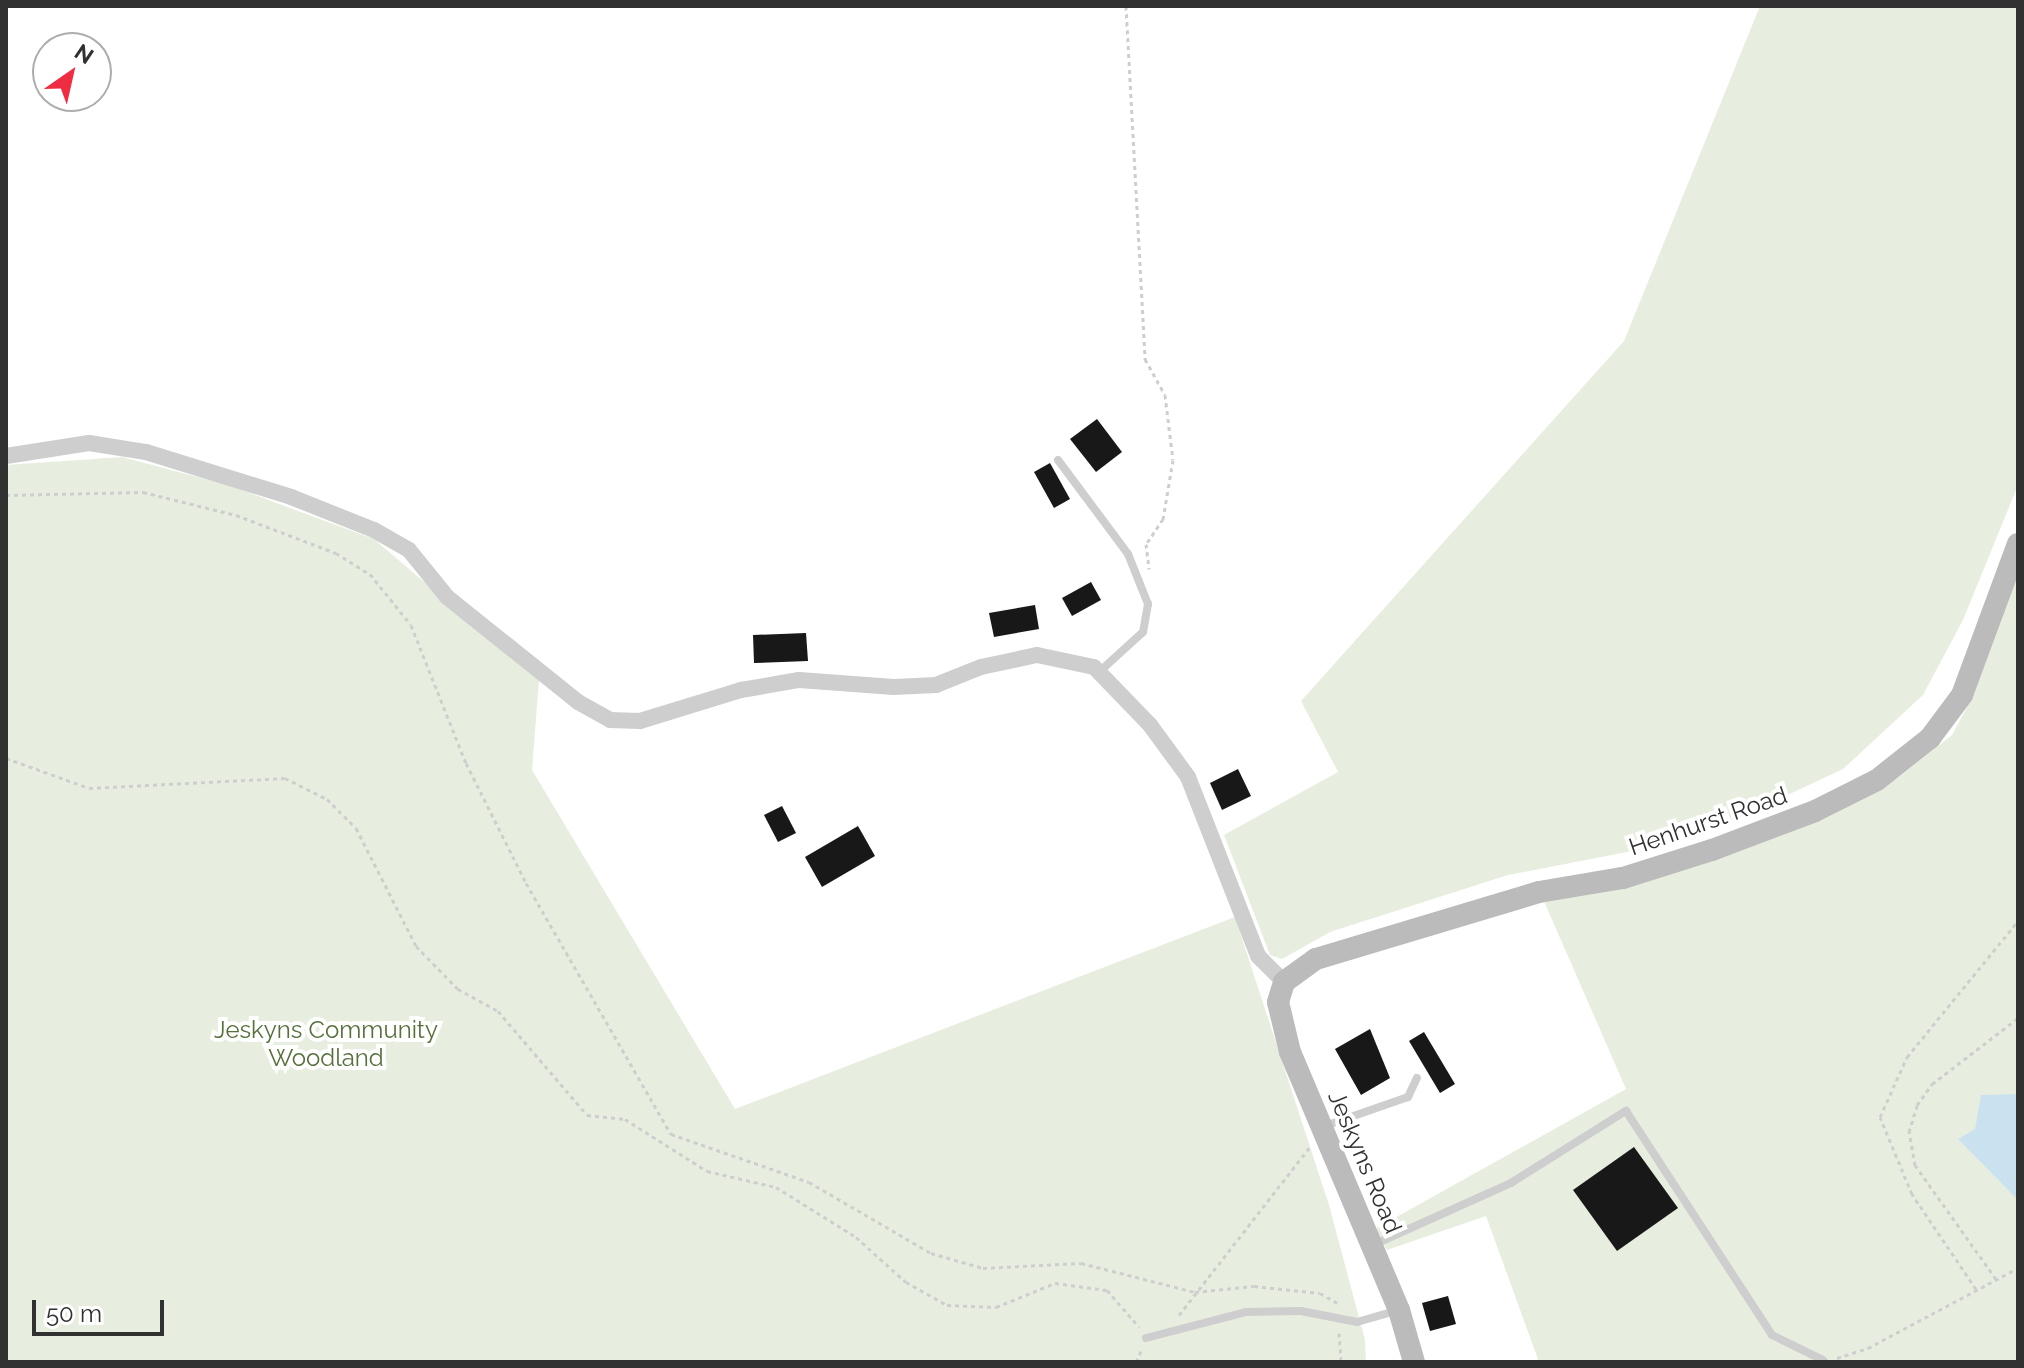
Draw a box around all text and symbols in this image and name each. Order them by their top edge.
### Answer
north arrow [32,32,112,112]
text: N [70,38,99,69]
street label: Henhurst Road [1625,780,1791,862]
park label: Jeskyns Community Woodland [214,1016,438,1072]
street label: Jeskyns Road [1322,1086,1408,1238]
scale bar [36,1284,168,1334]
text: 50 m [46,1299,102,1328]

